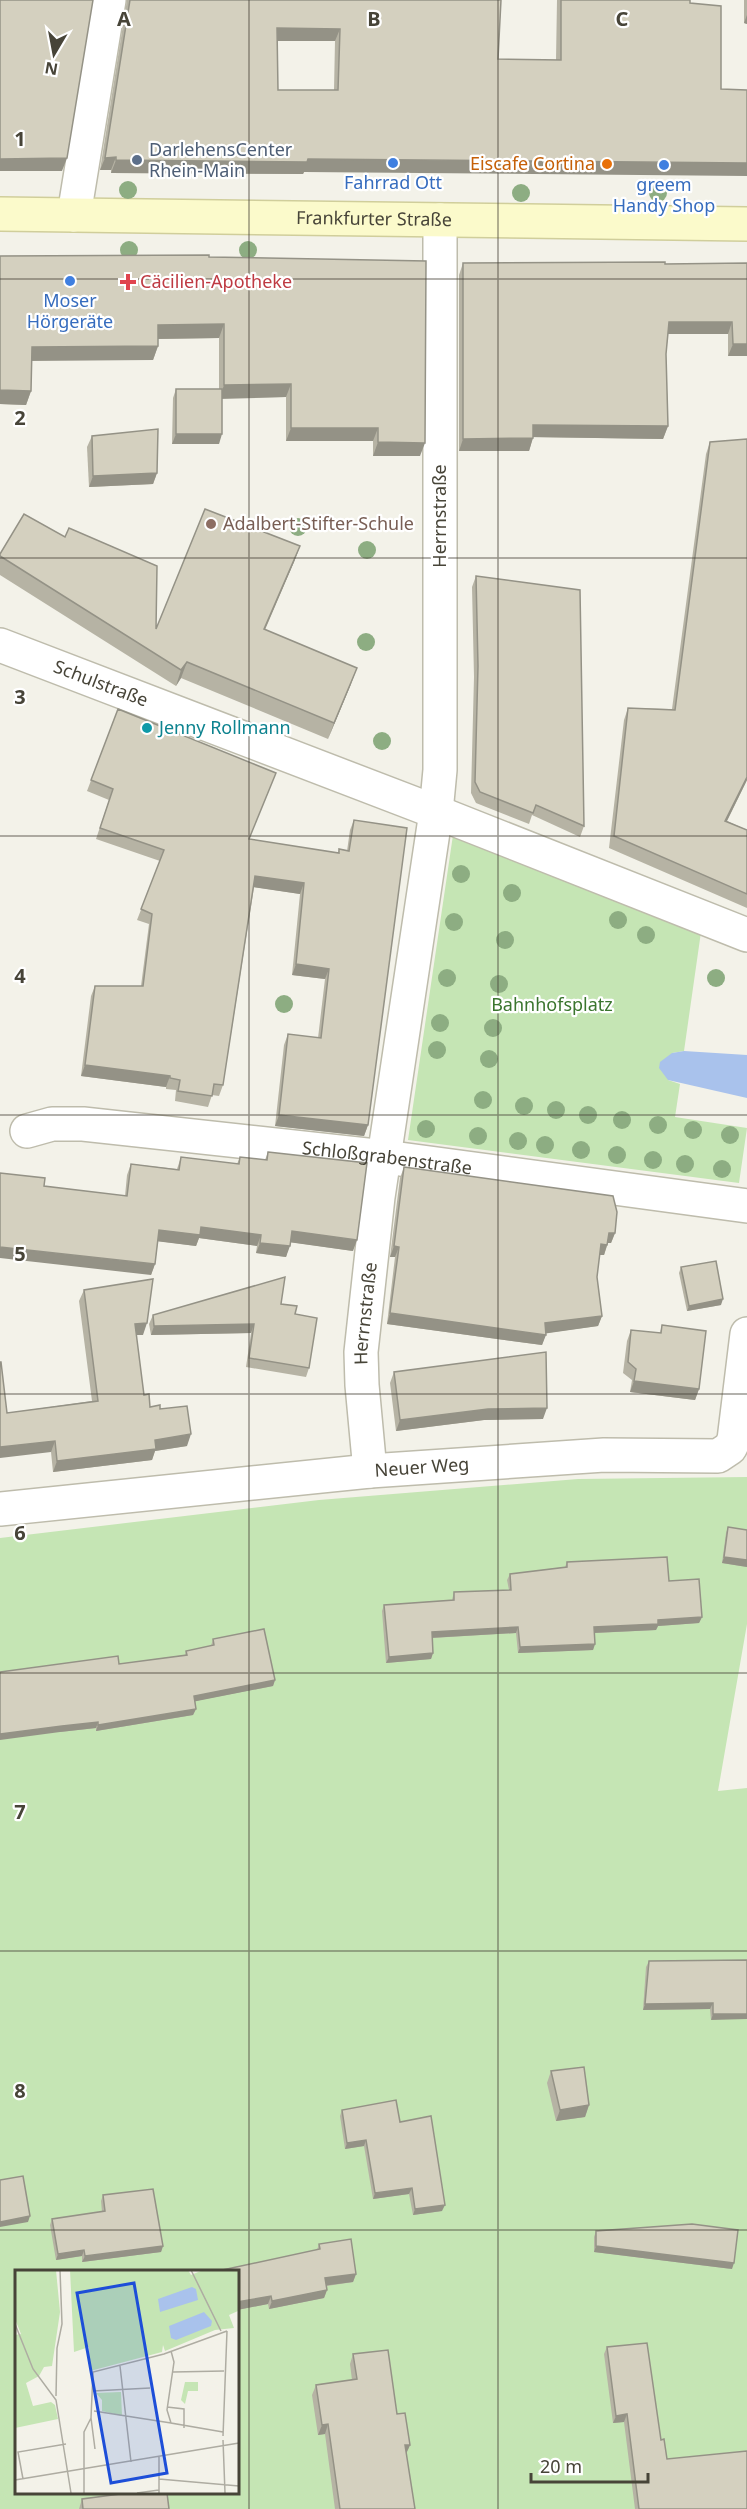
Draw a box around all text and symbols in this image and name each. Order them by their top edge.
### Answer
text: A [117,5,131,32]
text: B [367,5,381,32]
text: C [616,5,629,32]
north arrow [24,24,84,84]
text: N [43,57,60,81]
text: 1 [14,125,26,152]
place label: DarlehensCenter Rhein-Main [149,137,293,182]
place label: Eiscafe Cortina [470,151,595,175]
marker: DarlehensCenter Rhein-Main [130,153,144,167]
marker: Fahrrad Ott [386,156,400,170]
marker: Eiscafe Cortina [600,157,614,171]
marker: greem Handy Shop [657,158,671,172]
place label: Fahrrad Ott [344,170,442,194]
place label: greem Handy Shop [613,172,715,217]
street label: Frankfurter Straße [296,205,452,231]
place label: Cäcilien-Apotheke [140,269,292,293]
marker: Moser Hörgeräte [63,274,77,288]
marker: Cäcilien-Apotheke [121,275,135,289]
place label: Moser Hörgeräte [27,288,113,333]
text: 2 [14,404,26,431]
street label: Herrnstraße [427,464,451,568]
place label: Adalbert-Stifter-Schule [223,511,414,535]
marker: Adalbert-Stifter-Schule [204,517,218,531]
street label: Schulstraße [51,654,152,712]
text: 3 [14,683,26,710]
place label: Jenny Rollmann [157,715,291,739]
marker: Jenny Rollmann [140,721,154,735]
text: 4 [14,962,26,989]
park label: Bahnhofsplatz [491,992,613,1016]
street label: Schloßgrabenstraße [301,1135,474,1180]
text: 5 [14,1240,26,1267]
street label: Herrnstraße [348,1261,382,1365]
street label: Neuer Weg [374,1451,470,1482]
text: 6 [14,1519,26,1546]
text: 7 [14,1798,26,1825]
text: 8 [14,2077,26,2104]
inset map [15,2270,238,2494]
scale bar [531,2446,648,2484]
text: 20 m [540,2454,582,2478]

